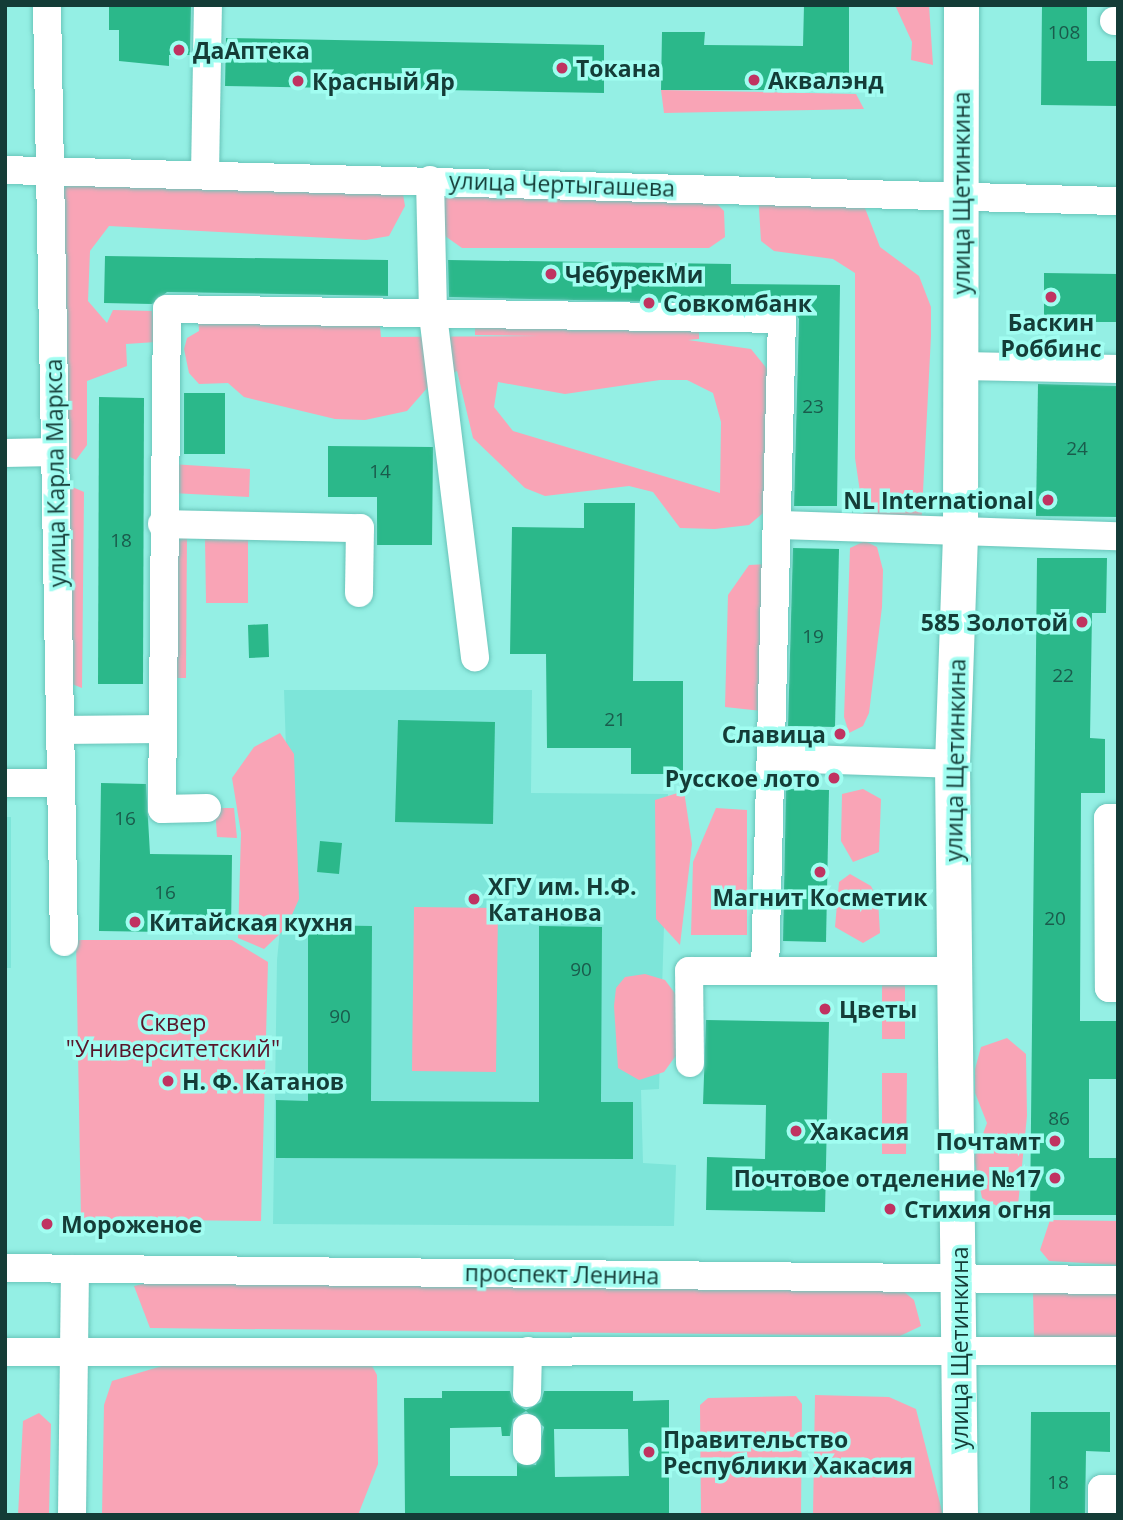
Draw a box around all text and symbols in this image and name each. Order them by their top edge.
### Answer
house number: 108 [1048,22,1080,44]
place label: ДаАптека [193,36,310,64]
marker: ДаАптека [171,42,187,58]
place label: Токана [576,54,661,82]
marker: Токана [554,60,570,76]
place label: Аквалэнд [768,66,884,94]
place label: Красный Яр [312,67,455,95]
marker: Аквалэнд [746,72,762,88]
marker: Красный Яр [290,73,306,89]
street label: улица Щетинкина [947,91,975,295]
street label: улица Чертыгашева [449,166,675,202]
place label: ЧебурекМи [565,260,703,288]
marker: ЧебурекМи [543,266,559,282]
place label: Совкомбанк [663,289,812,317]
marker: Баскин Роббинс [1043,289,1059,305]
marker: Совкомбанк [641,295,657,311]
place label: Баскин Роббинс [1001,308,1101,362]
street label: улица Карла Маркса [39,359,71,587]
house number: 23 [802,396,824,418]
house number: 24 [1066,438,1088,460]
house number: 14 [369,461,391,483]
place label: NL International [843,486,1034,514]
marker: NL International [1040,492,1056,508]
house number: 18 [110,530,132,552]
place label: 585 Золотой [921,608,1068,636]
marker: 585 Золотой [1074,614,1090,630]
house number: 19 [802,626,824,648]
street label: улица Щетинкина [939,658,971,862]
house number: 22 [1052,665,1074,687]
house number: 21 [604,709,626,731]
place label: Славица [722,720,826,748]
marker: Славица [832,726,848,742]
place label: Русское лото [665,764,820,792]
marker: Русское лото [826,770,842,786]
house number: 16 [114,808,136,830]
marker: Магнит Косметик [812,864,828,880]
place label: ХГУ им. Н.Ф. Катанова [488,872,636,926]
house number: 16 [154,882,176,904]
place label: Магнит Косметик [712,883,928,911]
marker: ХГУ им. Н.Ф. Катанова [466,891,482,907]
place label: Китайская кухня [149,908,353,936]
house number: 20 [1044,908,1066,930]
marker: Китайская кухня [127,914,143,930]
house number: 90 [570,959,592,981]
place label: Цветы [839,995,917,1023]
marker: Цветы [817,1001,833,1017]
house number: 90 [329,1006,351,1028]
park label: Сквер "Университетский" [66,1008,280,1062]
place label: Н. Ф. Катанов [182,1067,344,1095]
marker: Н. Ф. Катанов [160,1073,176,1089]
house number: 86 [1048,1108,1070,1130]
place label: Хакасия [810,1117,909,1145]
marker: Хакасия [788,1123,804,1139]
place label: Почтамт [936,1127,1041,1155]
marker: Почтамт [1047,1133,1063,1149]
place label: Почтовое отделение №17 [734,1164,1041,1192]
marker: Почтовое отделение №17 [1047,1170,1063,1186]
place label: Стихия огня [904,1195,1052,1223]
marker: Стихия огня [882,1201,898,1217]
place label: Мороженое [61,1210,202,1238]
marker: Мороженое [39,1216,55,1232]
street label: улица Щетинкина [945,1246,973,1450]
street label: проспект Ленина [464,1259,660,1289]
place label: Правительство Республики Хакасия [663,1425,913,1479]
marker: Правительство Республики Хакасия [641,1444,657,1460]
house number: 18 [1047,1472,1069,1494]

